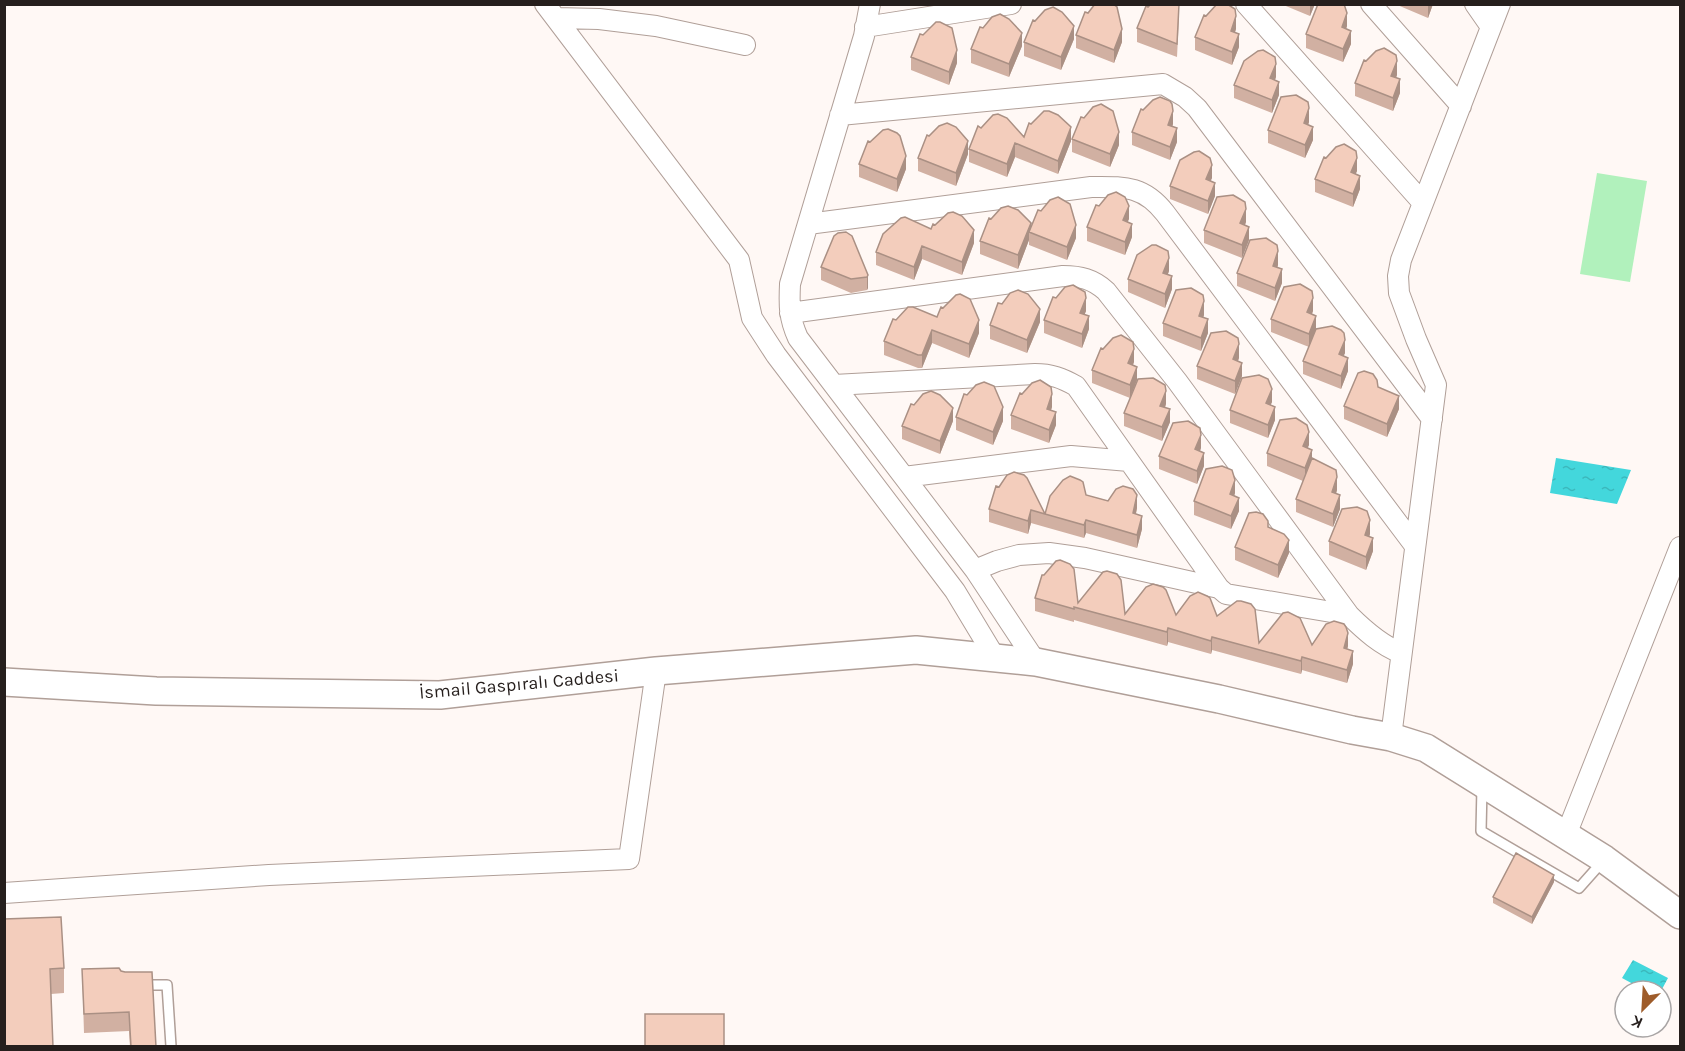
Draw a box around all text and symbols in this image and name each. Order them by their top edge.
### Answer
street label: İsmail Gaspıralı Caddesi [418,664,620,704]
north arrow [1613,979,1673,1039]
text: K [1628,1011,1646,1033]

